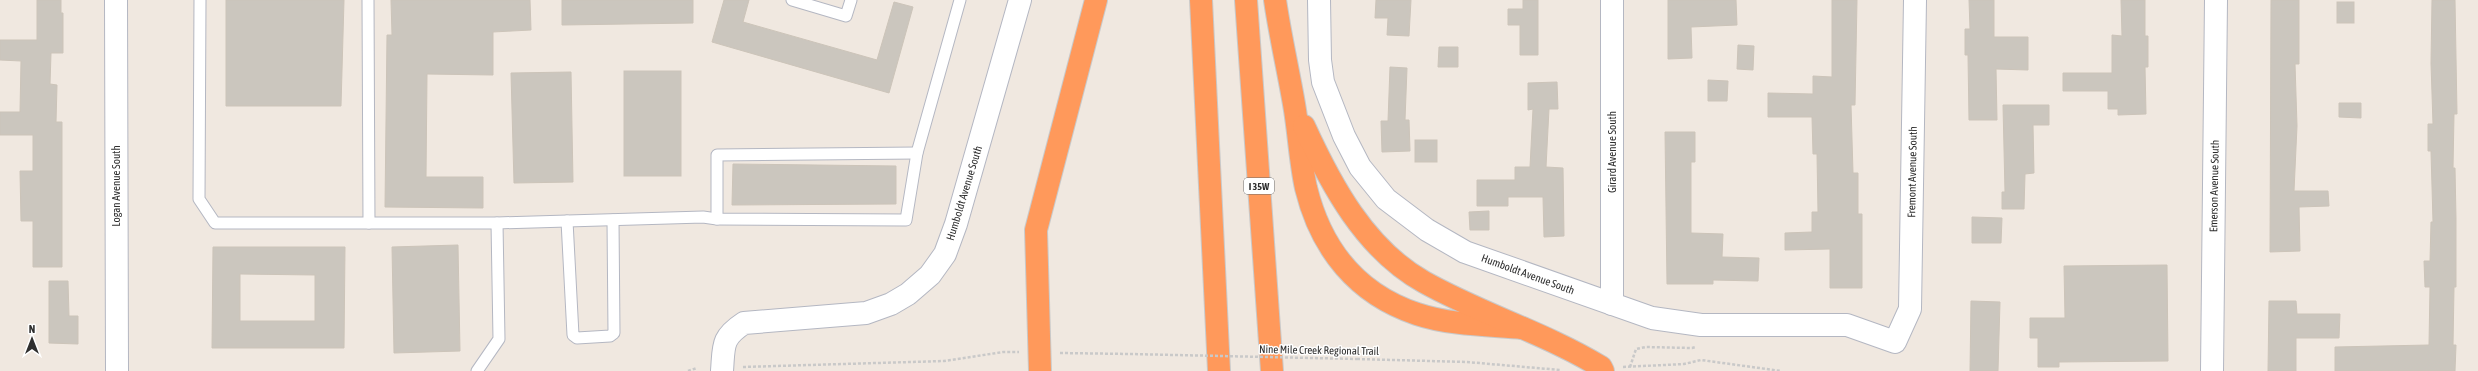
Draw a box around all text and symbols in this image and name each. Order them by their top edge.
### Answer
street label: Girard Avenue South [1606,111,1618,193]
street label: Fremont Avenue South [1905,126,1919,218]
street label: Emerson Avenue South [2207,140,2221,232]
street label: Humboldt Avenue South [944,144,984,242]
street label: Logan Avenue South [110,145,122,227]
road number: I 35W [1244,178,1274,194]
street label: Humboldt Avenue South [1480,252,1576,296]
north arrow [12,319,52,359]
text: N [29,323,35,335]
street label: Nine Mile Creek Regional Trail [1259,343,1379,357]

